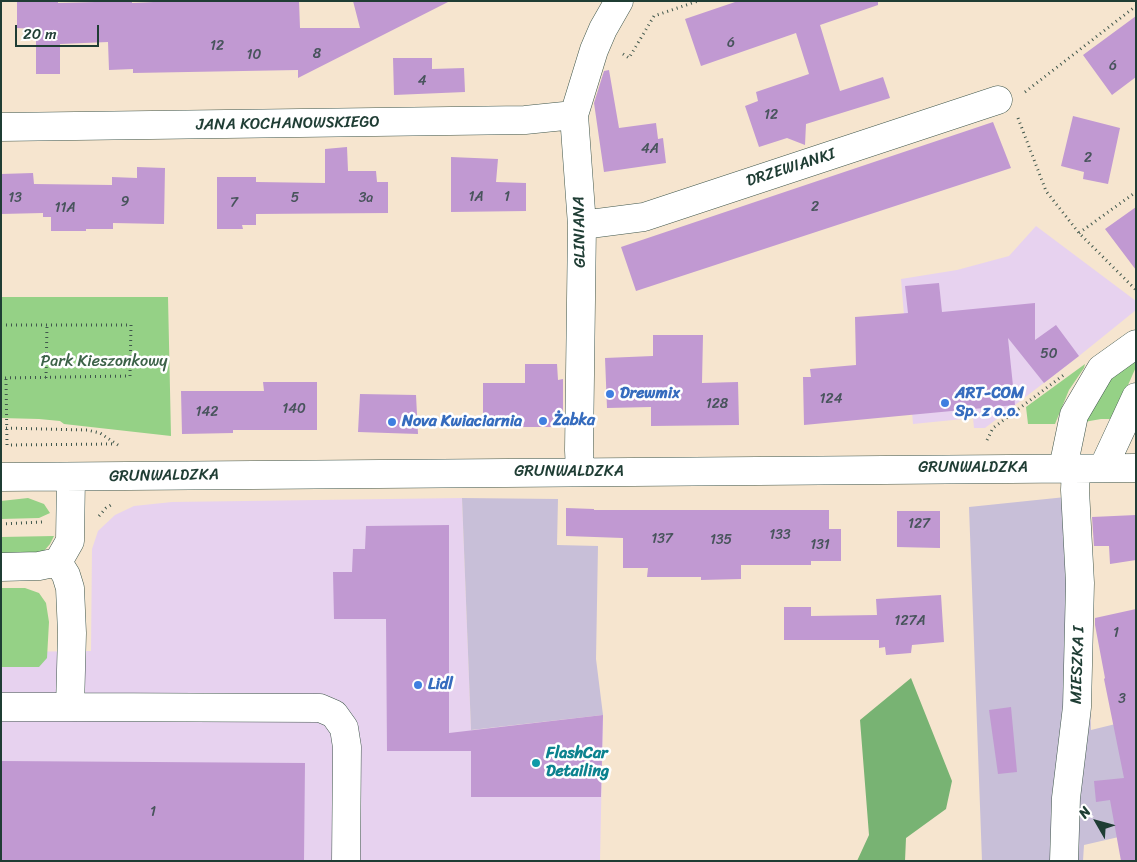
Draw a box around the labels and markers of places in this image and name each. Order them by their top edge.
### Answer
place label: Drewmix [620,384,680,404]
place label: ART-COM Sp. z o.o. [955,384,1024,422]
marker: Drewmix [604,388,616,400]
marker: ART-COM Sp. z o.o. [939,397,951,409]
place label: Żabka [553,411,595,431]
place label: Nova Kwiaciarnia [402,412,522,432]
marker: Żabka [537,415,549,427]
marker: Nova Kwiaciarnia [386,416,398,428]
place label: Lidl [428,675,453,695]
marker: Lidl [412,679,424,691]
place label: FlashCar Detailing [546,744,609,782]
marker: FlashCar Detailing [530,757,542,769]

